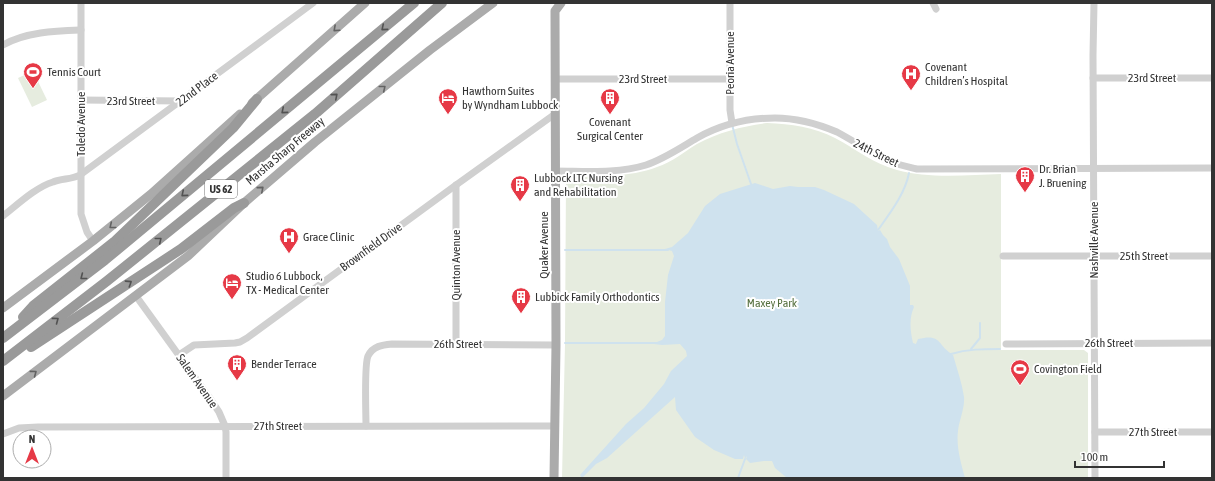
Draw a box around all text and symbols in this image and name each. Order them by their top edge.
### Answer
one-way arrow [381,23,388,30]
one-way arrow [333,24,341,32]
street label: Peoria Avenue [723,31,737,95]
place label: Covenant Children’s Hospital [925,60,1009,88]
sports icon: Tennis Court [22,61,44,89]
hospital icon: Covenant Children’s Hospital [900,63,922,91]
place label: Tennis Court [47,65,102,79]
street label: 22nd Place [173,69,221,109]
street label: 23rd Street [1128,71,1177,85]
street label: 23rd Street [619,72,668,86]
place label: Hawthorn Suites by Wyndham Lubbock [462,84,559,112]
one-way arrow [378,86,385,93]
hotel icon: Hawthorn Suites by Wyndham Lubbock [437,87,459,115]
building icon: Covenant Surgical Center [599,87,621,115]
street label: Toledo Avenue [74,92,88,156]
one-way arrow [331,93,338,100]
street label: 23rd Street [107,94,156,108]
one-way arrow [281,107,289,114]
street label: Marsha Sharp Freeway [243,114,327,188]
place label: Covenant Surgical Center [577,115,643,143]
street label: 24th Street [851,136,901,170]
place label: Dr. Brian J. Bruening [1039,162,1087,190]
building icon: Dr. Brian J. Bruening [1014,165,1036,193]
place label: Lubbock LTC Nursing and Rehabilitation [534,171,624,199]
building icon: Lubbock LTC Nursing and Rehabilitation [509,174,531,202]
road number: US 62 [205,180,237,198]
one-way arrow [256,186,264,193]
one-way arrow [181,190,189,197]
street label: Nashville Avenue [1087,202,1101,278]
street label: Quaker Avenue [537,211,551,279]
street label: Brownfield Drive [337,220,405,274]
one-way arrow [109,221,117,228]
hospital icon: Grace Clinic [278,226,300,254]
street label: Quinton Avenue [449,229,463,301]
place label: Grace Clinic [303,230,355,244]
one-way arrow [154,237,161,244]
street label: 25th Street [1120,249,1169,263]
place label: Studio 6 Lubbock, TX - Medical Center [246,269,329,297]
one-way arrow [81,272,88,279]
hotel icon: Studio 6 Lubbock, TX - Medical Center [221,272,243,300]
one-way arrow [125,280,132,287]
building icon: Lubbick Family Orthodontics [510,286,532,314]
place label: Lubbick Family Orthodontics [535,290,660,304]
park label: Maxey Park [747,296,798,310]
one-way arrow [52,318,59,325]
street label: 26th Street [1085,336,1134,350]
street label: 26th Street [434,337,483,351]
street label: Salem Avenue [173,351,221,411]
building icon: Bender Terrace [226,353,248,381]
place label: Bender Terrace [251,357,317,371]
sports icon: Covington Field [1009,358,1031,386]
place label: Covington Field [1034,362,1102,376]
one-way arrow [30,371,37,378]
street label: 27th Street [254,419,303,433]
street label: 27th Street [1129,425,1178,439]
north arrow [12,429,52,469]
text: N [29,433,35,445]
scale bar [1075,443,1164,469]
text: 100 m [1081,450,1108,464]

